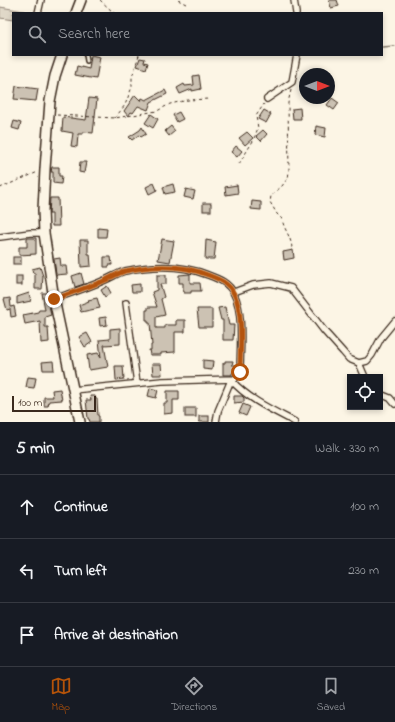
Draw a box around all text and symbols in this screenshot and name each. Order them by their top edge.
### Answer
search box [12,12,383,56]
icon: search [26,23,48,45]
text: Search here [58,23,130,45]
north arrow [299,68,335,104]
route end [45,290,63,308]
route start [231,363,249,381]
map controls [347,374,383,410]
button: locate [347,374,383,410]
scale bar [12,394,96,413]
text: 100 m [18,395,42,411]
text: 5 min [16,436,55,461]
text: Walk · 330 m [315,439,379,458]
icon: ahead [16,496,38,518]
text: Continue [54,496,108,518]
text: 100 m [350,497,379,516]
icon: left [16,560,38,582]
text: Turn left [54,560,107,582]
text: 230 m [348,561,379,580]
icon: arrive [16,624,38,646]
text: Arrive at destination [54,624,178,646]
tab: Map [50,675,72,715]
tab: Directions [171,675,217,715]
tab: Saved [317,675,345,715]

